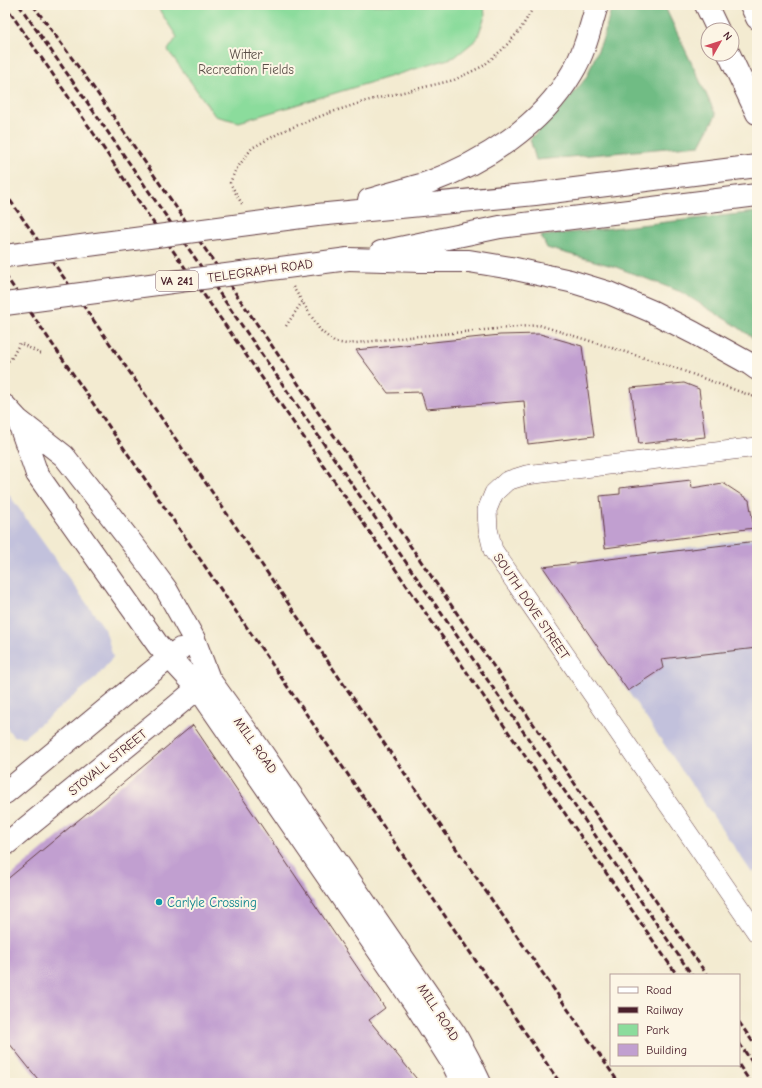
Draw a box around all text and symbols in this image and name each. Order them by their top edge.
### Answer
north arrow [700,22,740,62]
text: N [720,29,735,43]
park label: Witter Recreation Fields [198,47,294,77]
street label: TELEGRAPH ROAD [206,256,314,285]
road number: VA 241 [156,271,198,291]
street label: SOUTH DOVE STREET [491,550,573,662]
street label: MILL ROAD [231,714,280,776]
street label: STOVALL STREET [65,726,150,799]
place label: Carlyle Crossing [167,895,257,910]
marker: Carlyle Crossing [154,897,164,907]
legend [610,974,740,1066]
street label: MILL ROAD [415,981,463,1044]
text: Road [646,983,672,997]
text: Railway [646,1003,684,1017]
text: Park [646,1023,669,1037]
text: Building [646,1043,687,1057]

